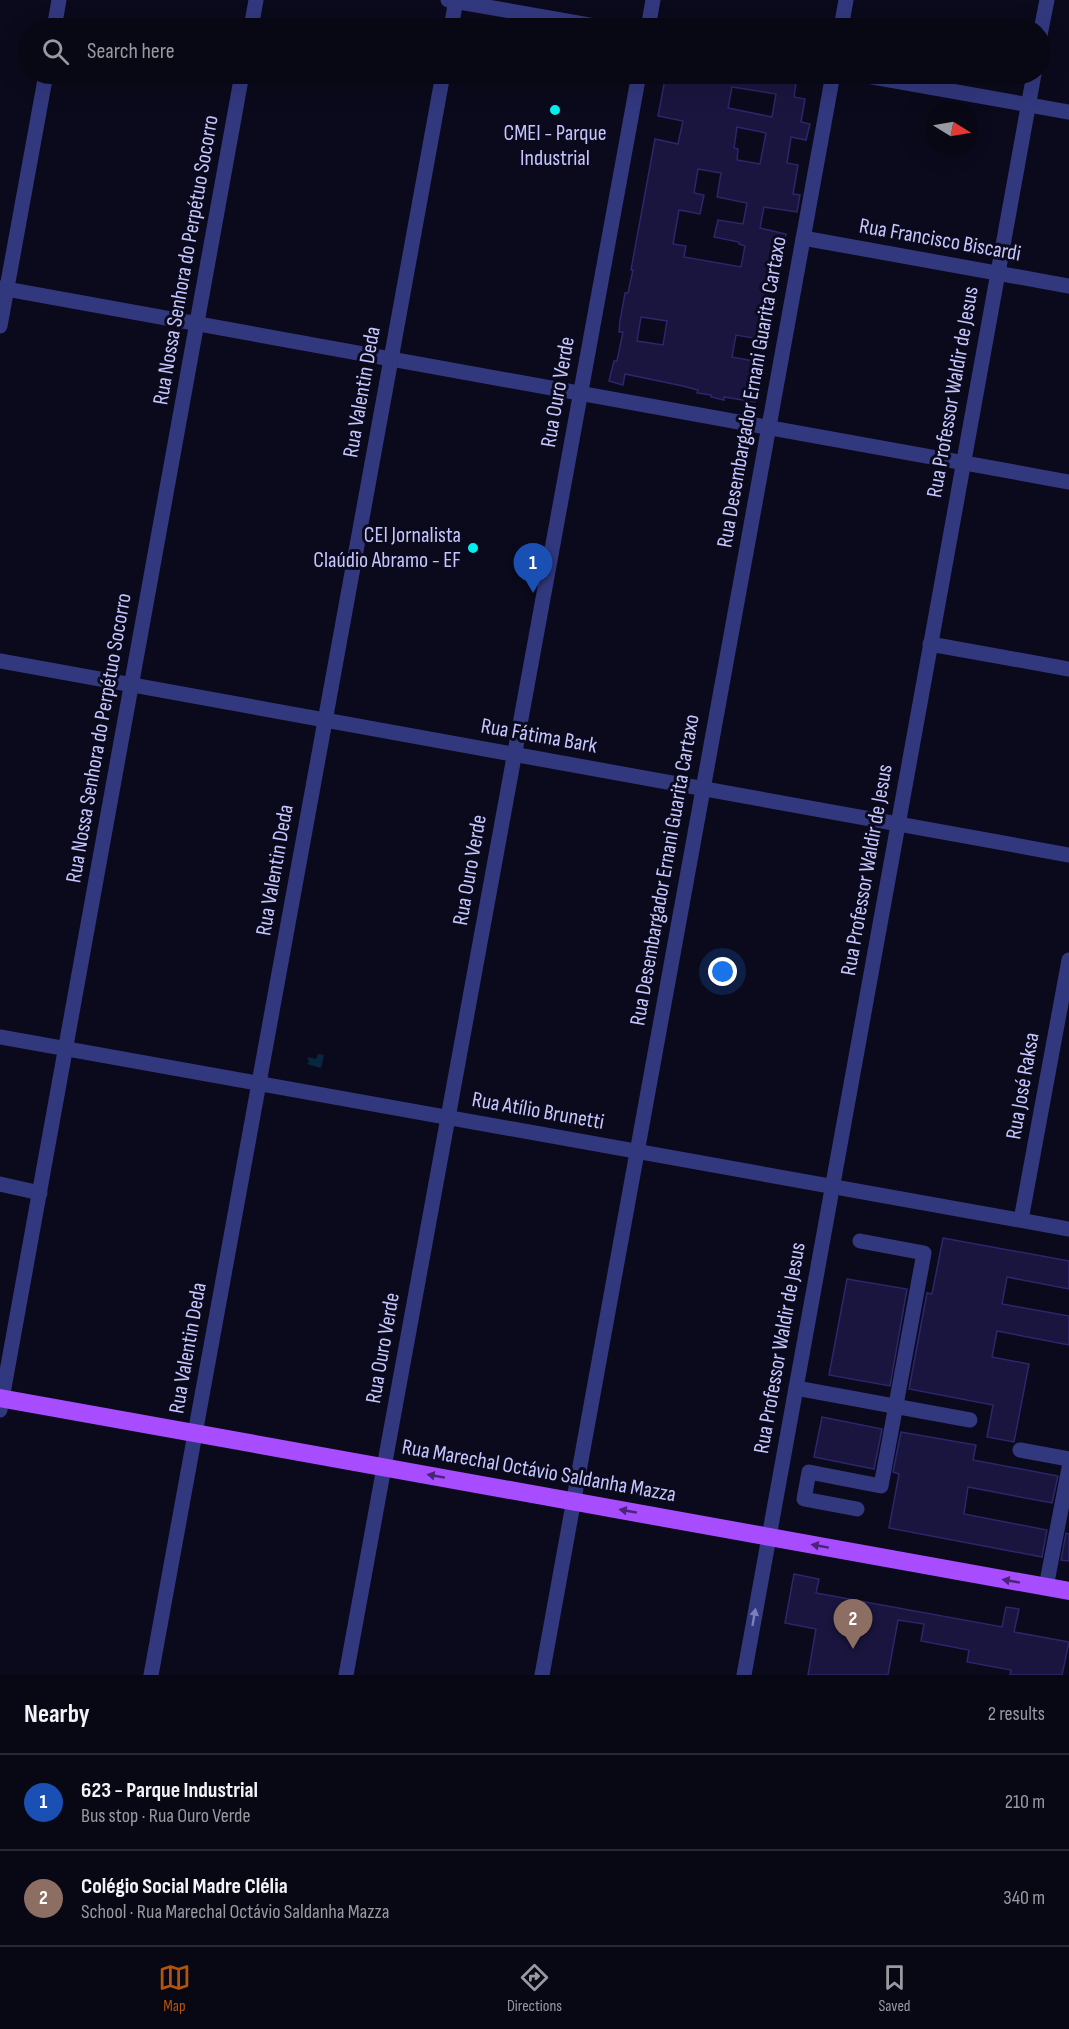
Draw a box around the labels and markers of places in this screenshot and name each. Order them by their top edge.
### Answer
marker: CMEI - Parque Industrial [548,103,562,117]
place label: CMEI - Parque Industrial [504,120,606,172]
place label: CEI Jornalista Claúdio Abramo - EF [313,522,461,574]
marker: CEI Jornalista Claúdio Abramo - EF [466,541,480,555]
pin: 1 [514,544,552,593]
pin: 2 [834,1600,872,1649]

